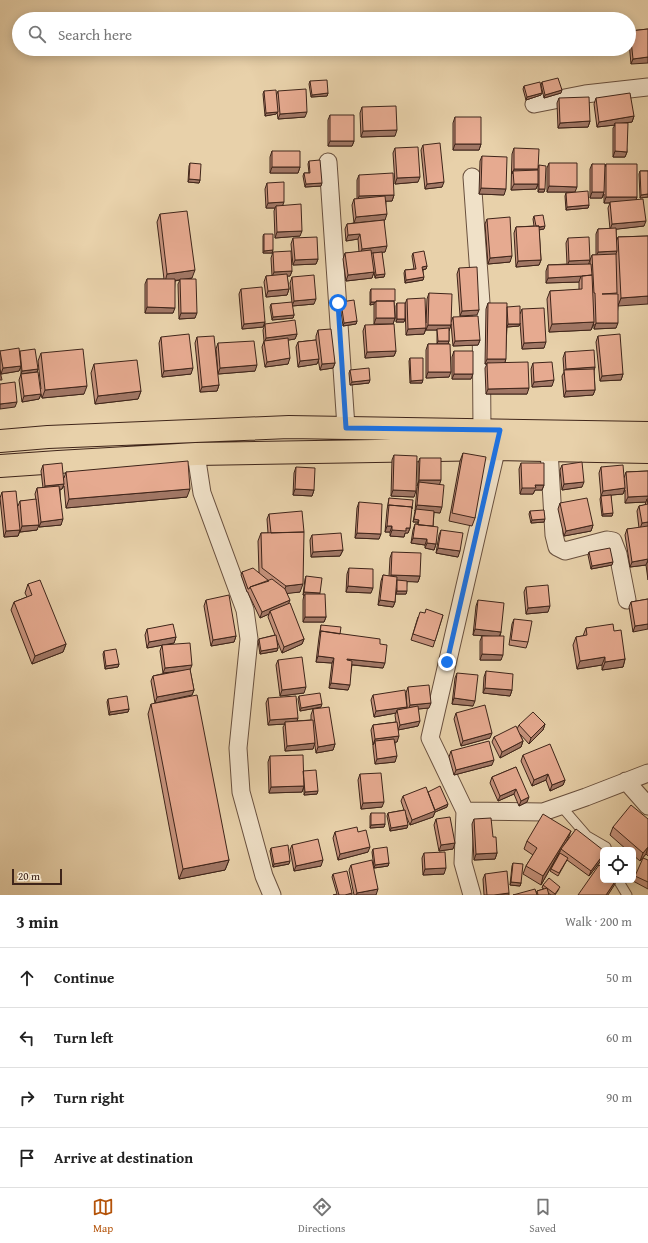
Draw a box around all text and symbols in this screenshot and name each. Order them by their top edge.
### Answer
search box [12,12,636,56]
icon: search [26,23,48,45]
text: Search here [58,24,132,45]
route start [329,294,347,312]
route end [438,653,456,671]
map controls [600,847,636,883]
button: locate [600,847,636,883]
scale bar [12,867,62,886]
text: 20 m [18,868,40,884]
text: 3 min [16,909,58,934]
text: Walk · 200 m [565,912,632,931]
icon: ahead [16,967,38,989]
text: Continue [54,967,115,988]
text: 50 m [606,968,632,987]
icon: left [16,1027,38,1049]
text: Turn left [54,1027,113,1048]
text: 60 m [606,1028,632,1047]
icon: right [16,1087,38,1109]
text: Turn right [54,1087,125,1108]
text: 90 m [606,1088,632,1107]
icon: arrive [16,1147,38,1169]
text: Arrive at destination [54,1147,193,1168]
tab: Map [92,1196,114,1236]
tab: Directions [298,1196,345,1236]
tab: Saved [529,1196,556,1236]

